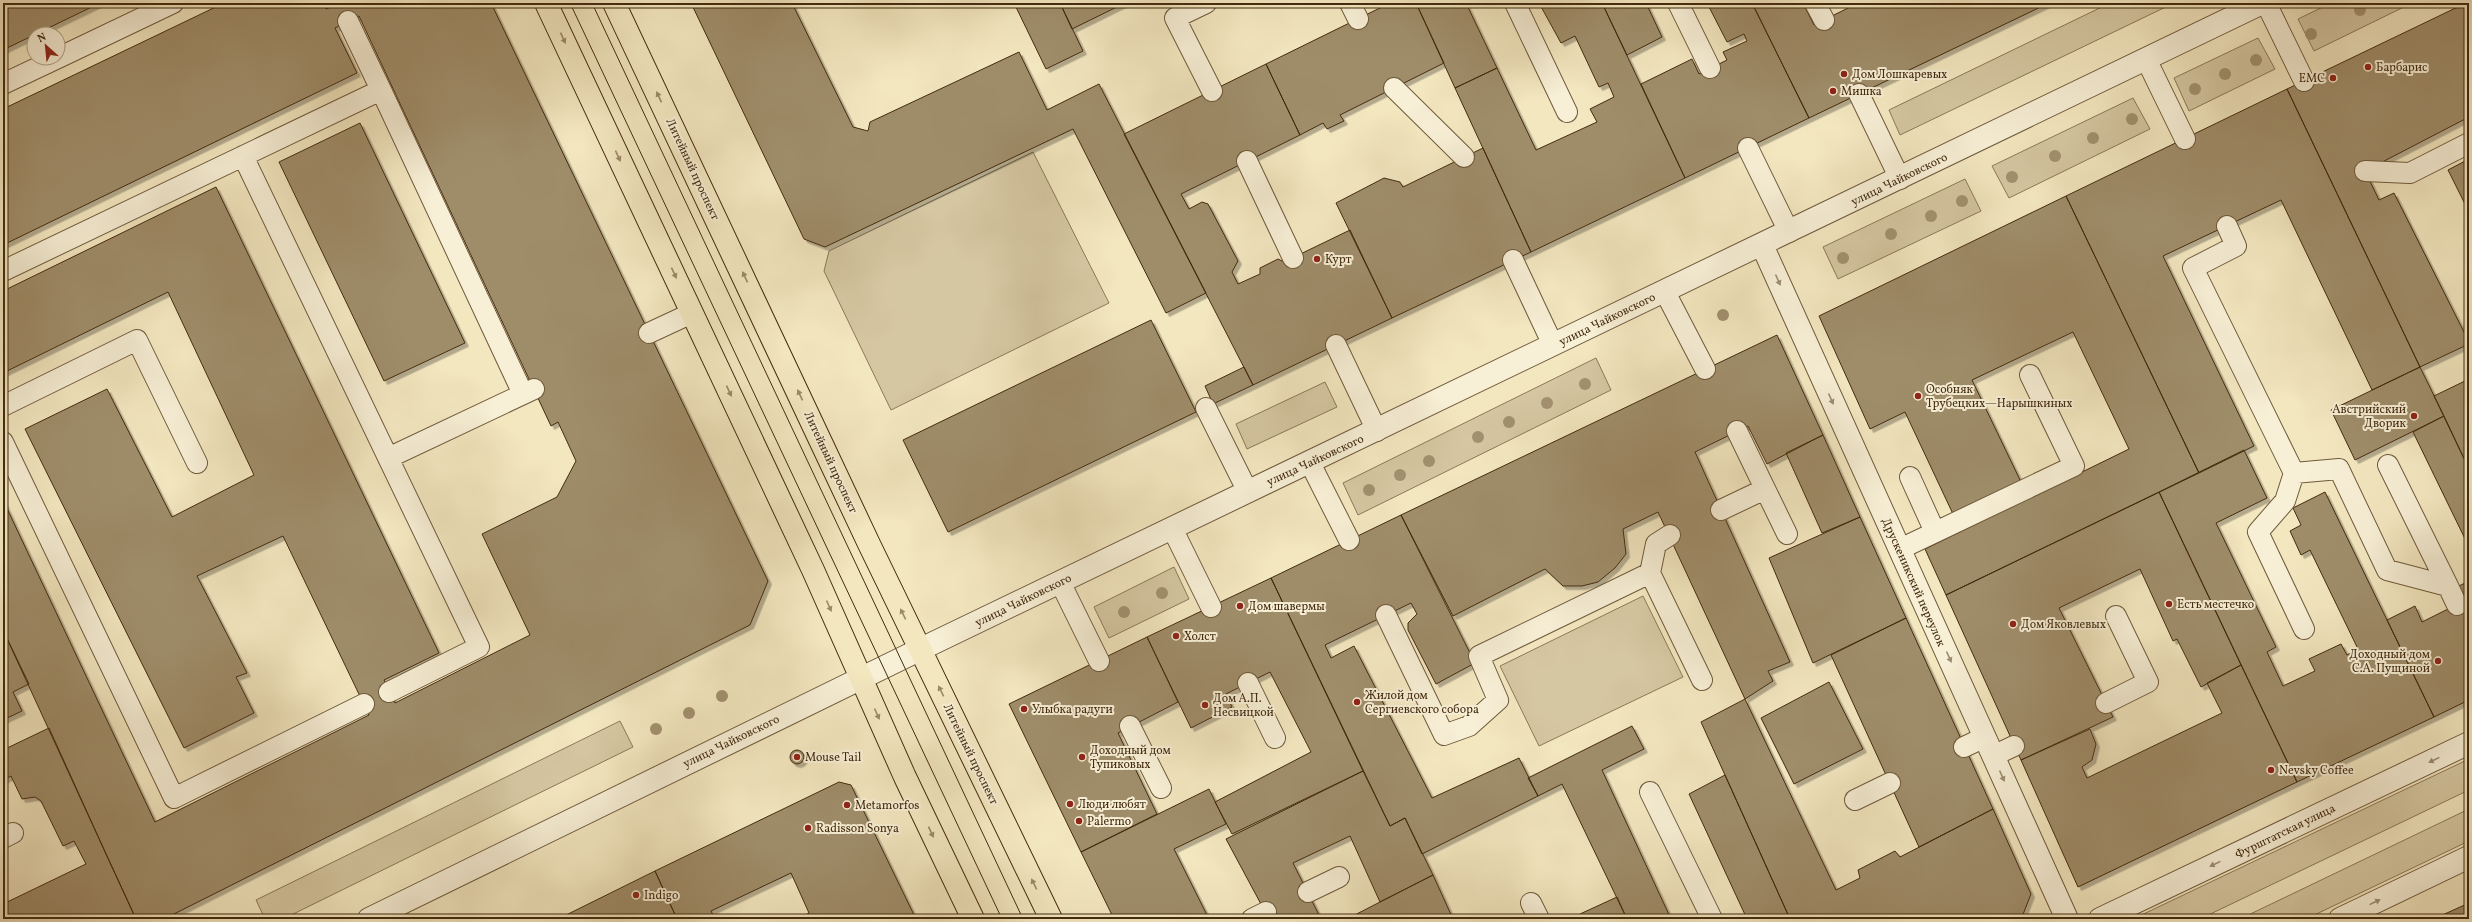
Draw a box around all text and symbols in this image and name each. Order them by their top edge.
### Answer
north arrow [26,26,66,66]
text: N [35,30,49,47]
one-way arrow [560,33,566,44]
place label: Барбарис [2376,60,2427,76]
marker: Барбарис [2363,62,2373,72]
place label: Дом Лошкаревых [1852,67,1947,83]
marker: Дом Лошкаревых [1839,69,1849,79]
place label: EMC [2299,71,2325,87]
marker: EMC [2328,73,2338,83]
place label: Мишка [1841,84,1882,100]
marker: Мишка [1828,86,1838,96]
one-way arrow [656,91,662,103]
street label: Литейный проспект [661,116,723,223]
one-way arrow [615,150,621,162]
street label: улица Чайковского [1848,150,1950,210]
place label: Курт [1325,252,1352,268]
marker: Курт [1312,254,1322,264]
one-way arrow [671,268,677,279]
one-way arrow [742,272,748,283]
one-way arrow [1775,275,1781,286]
street label: улица Чайковского [1556,290,1658,350]
place label: Особняк Трубецких—Нарышкиных [1926,382,2073,412]
one-way arrow [726,385,732,397]
one-way arrow [797,389,803,400]
marker: Особняк Трубецких—Нарышкиных [1913,391,1923,401]
one-way arrow [1828,393,1834,404]
place label: Австрийский Дворик [2332,402,2407,432]
street label: Литейный проспект [799,409,861,516]
marker: Австрийский Дворик [2409,411,2419,421]
street label: улица Чайковского [1264,431,1367,490]
street label: Друскеникский переулок [1877,516,1949,650]
street label: улица Чайковского [972,571,1074,631]
place label: Есть местечко [2177,597,2254,613]
place label: Дом шавермы [1248,599,1325,615]
marker: Есть местечко [2164,599,2174,609]
one-way arrow [826,600,832,611]
marker: Дом шавермы [1235,601,1245,611]
one-way arrow [900,608,907,619]
place label: Дом Яковлевых [2021,617,2106,633]
marker: Дом Яковлевых [2008,619,2018,629]
place label: Холст [1184,629,1216,645]
marker: Холст [1171,631,1181,641]
place label: Доходный дом С.А. Пущиной [2349,647,2430,677]
one-way arrow [1946,652,1952,663]
marker: Доходный дом С.А. Пущиной [2433,656,2443,666]
one-way arrow [938,685,944,697]
place label: Жилой дом Сергиевского собора [1365,688,1479,718]
place label: Дом А.П. Несвицкой [1213,691,1274,721]
marker: Жилой дом Сергиевского собора [1352,697,1362,707]
marker: Дом А.П. Несвицкой [1200,700,1210,710]
street label: Литейный проспект [939,701,1002,808]
place label: Улыбка радуги [1032,702,1113,718]
marker: Улыбка радуги [1019,704,1029,714]
one-way arrow [875,708,881,720]
street label: улица Чайковского [680,712,782,772]
place label: Доходный дом Тупиковых [1090,743,1171,773]
place label: Mouse Tail [805,750,862,766]
marker: Mouse Tail [792,752,802,762]
marker: Доходный дом Тупиковых [1077,752,1087,762]
one-way arrow [2428,757,2439,763]
place label: Nevsky Coffee [2279,763,2354,779]
marker: Nevsky Coffee [2266,765,2276,775]
one-way arrow [1999,770,2005,781]
place label: Люди любят [1078,797,1146,813]
place label: Metamorfos [855,798,919,814]
marker: Люди любят [1065,799,1075,809]
marker: Metamorfos [842,800,852,810]
street label: Фурштатская улица [2233,801,2338,863]
place label: Palermo [1087,814,1131,830]
marker: Palermo [1074,816,1084,826]
place label: Radisson Sonya [816,821,899,837]
marker: Radisson Sonya [803,823,813,833]
one-way arrow [928,826,934,838]
one-way arrow [2210,861,2221,867]
one-way arrow [1031,878,1037,890]
place label: Indigo [644,888,678,904]
marker: Indigo [631,890,641,900]
one-way arrow [2369,899,2380,905]

